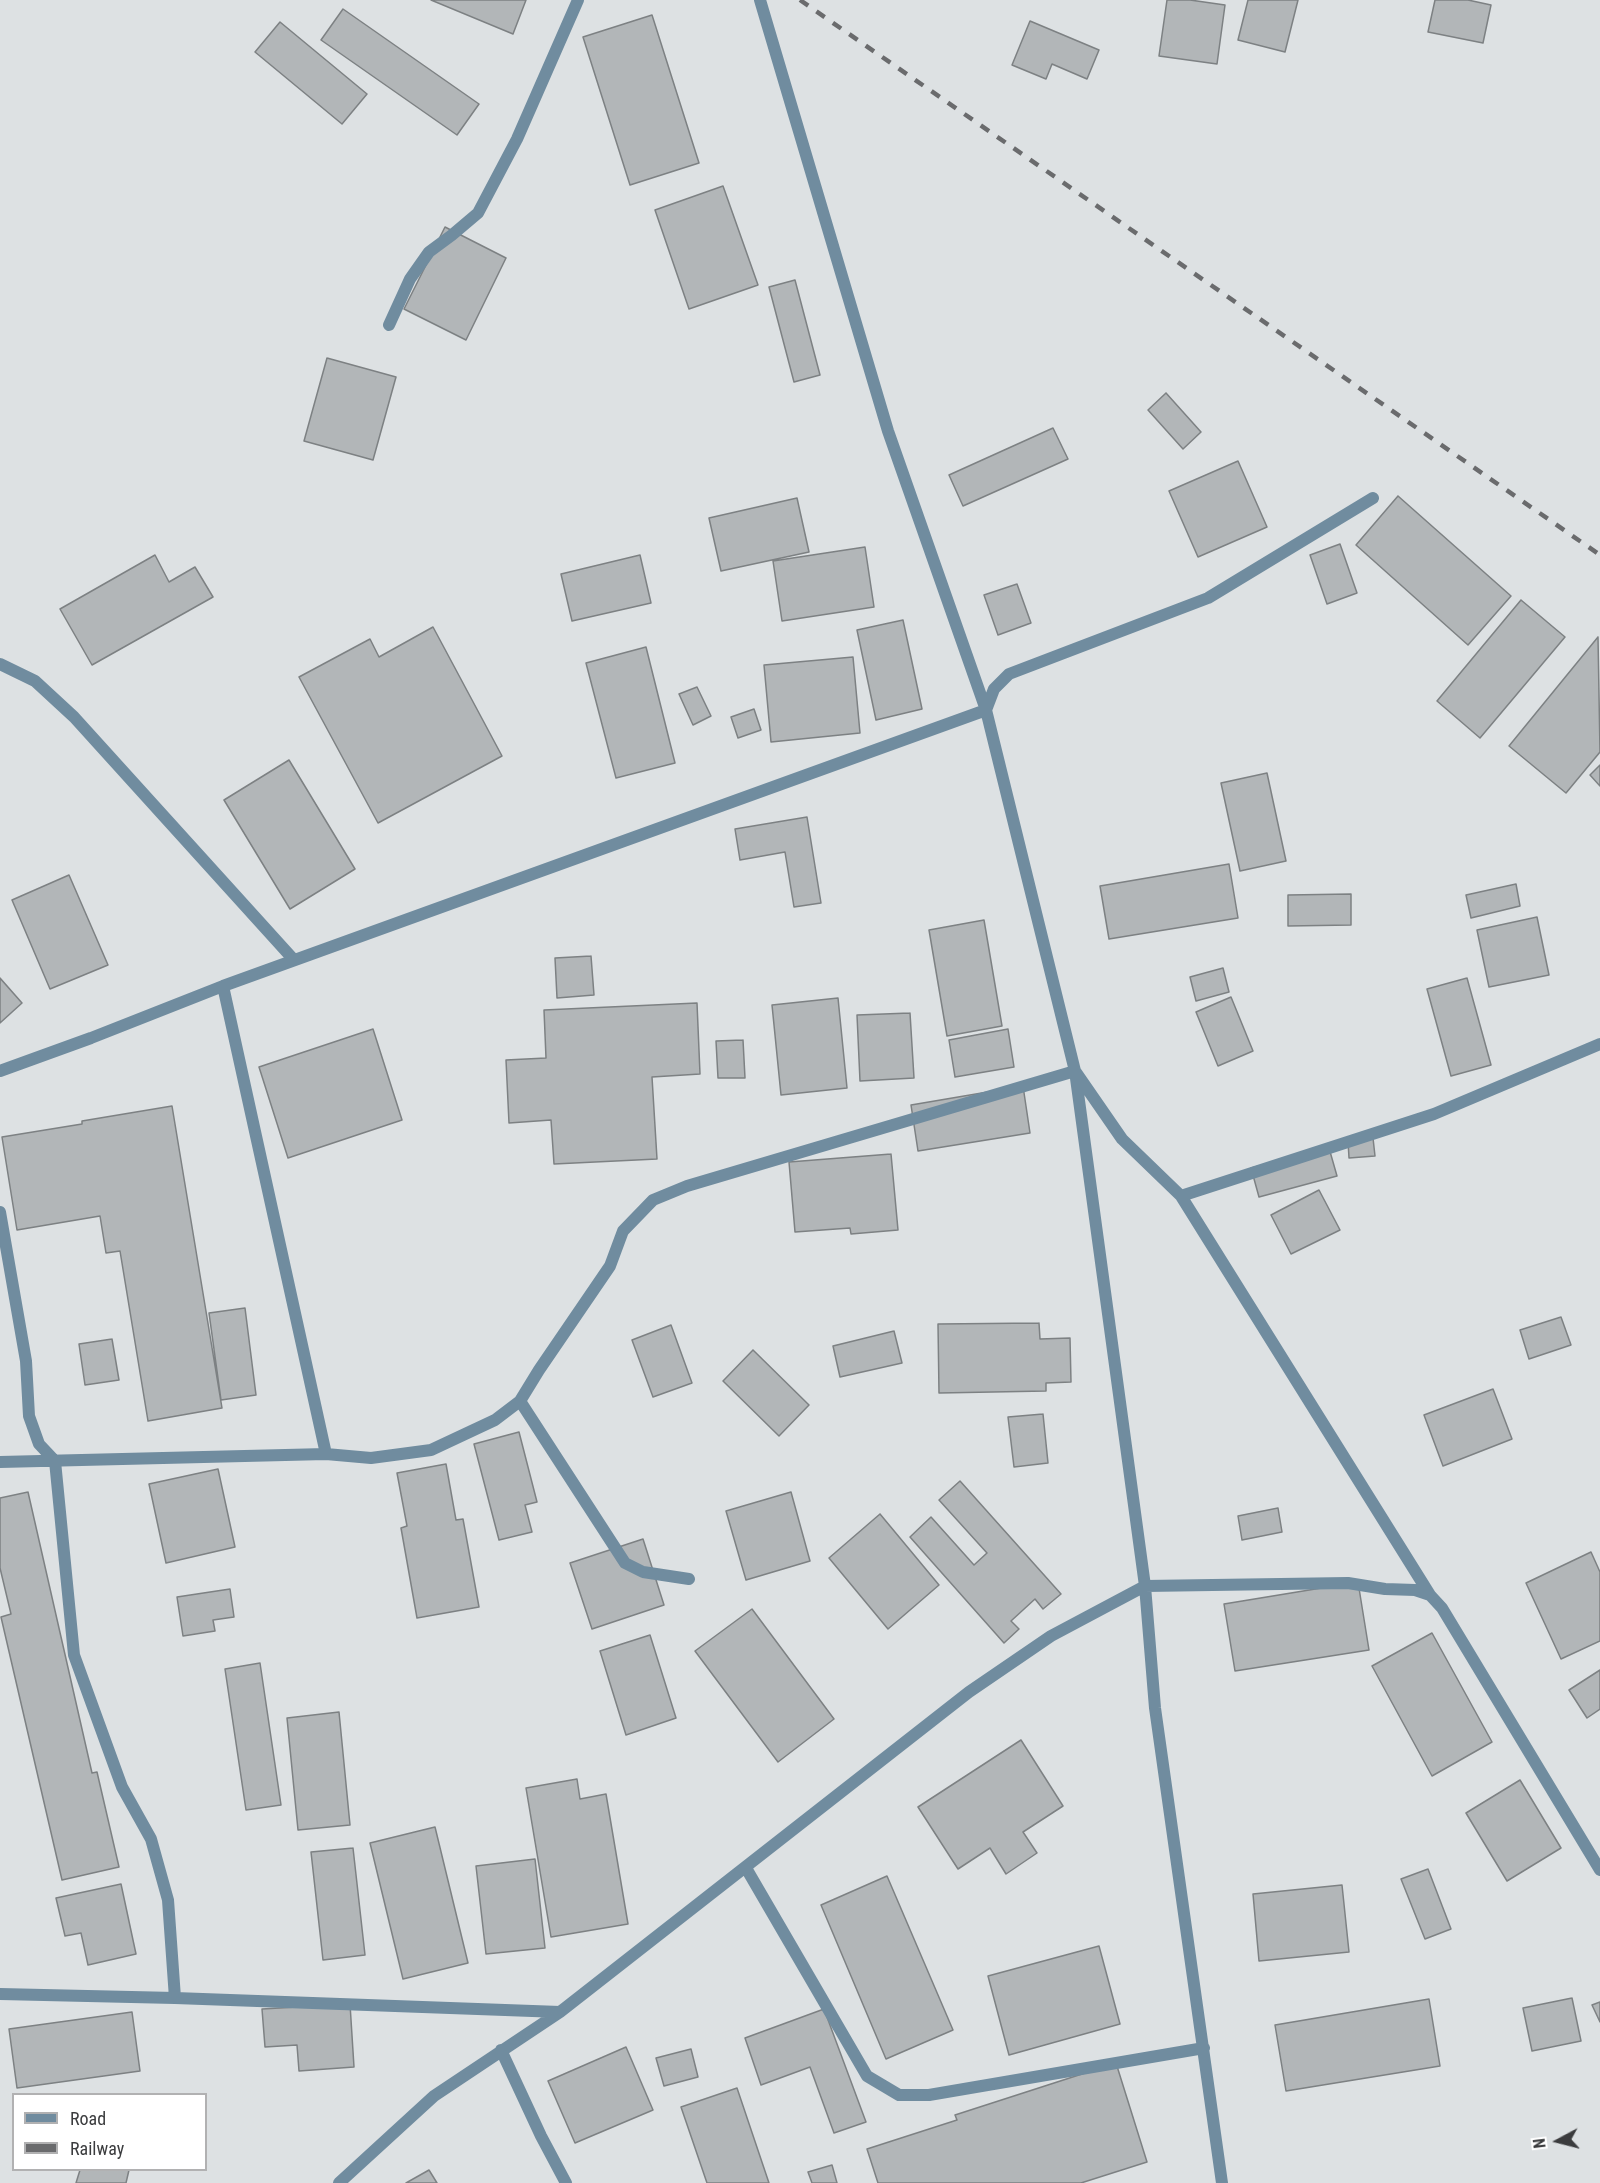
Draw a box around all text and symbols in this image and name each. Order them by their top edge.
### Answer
legend [12,2093,207,2171]
text: Road [70,2108,106,2129]
north arrow [1528,2111,1588,2171]
text: N [1530,2137,1550,2149]
text: Railway [70,2138,124,2159]

